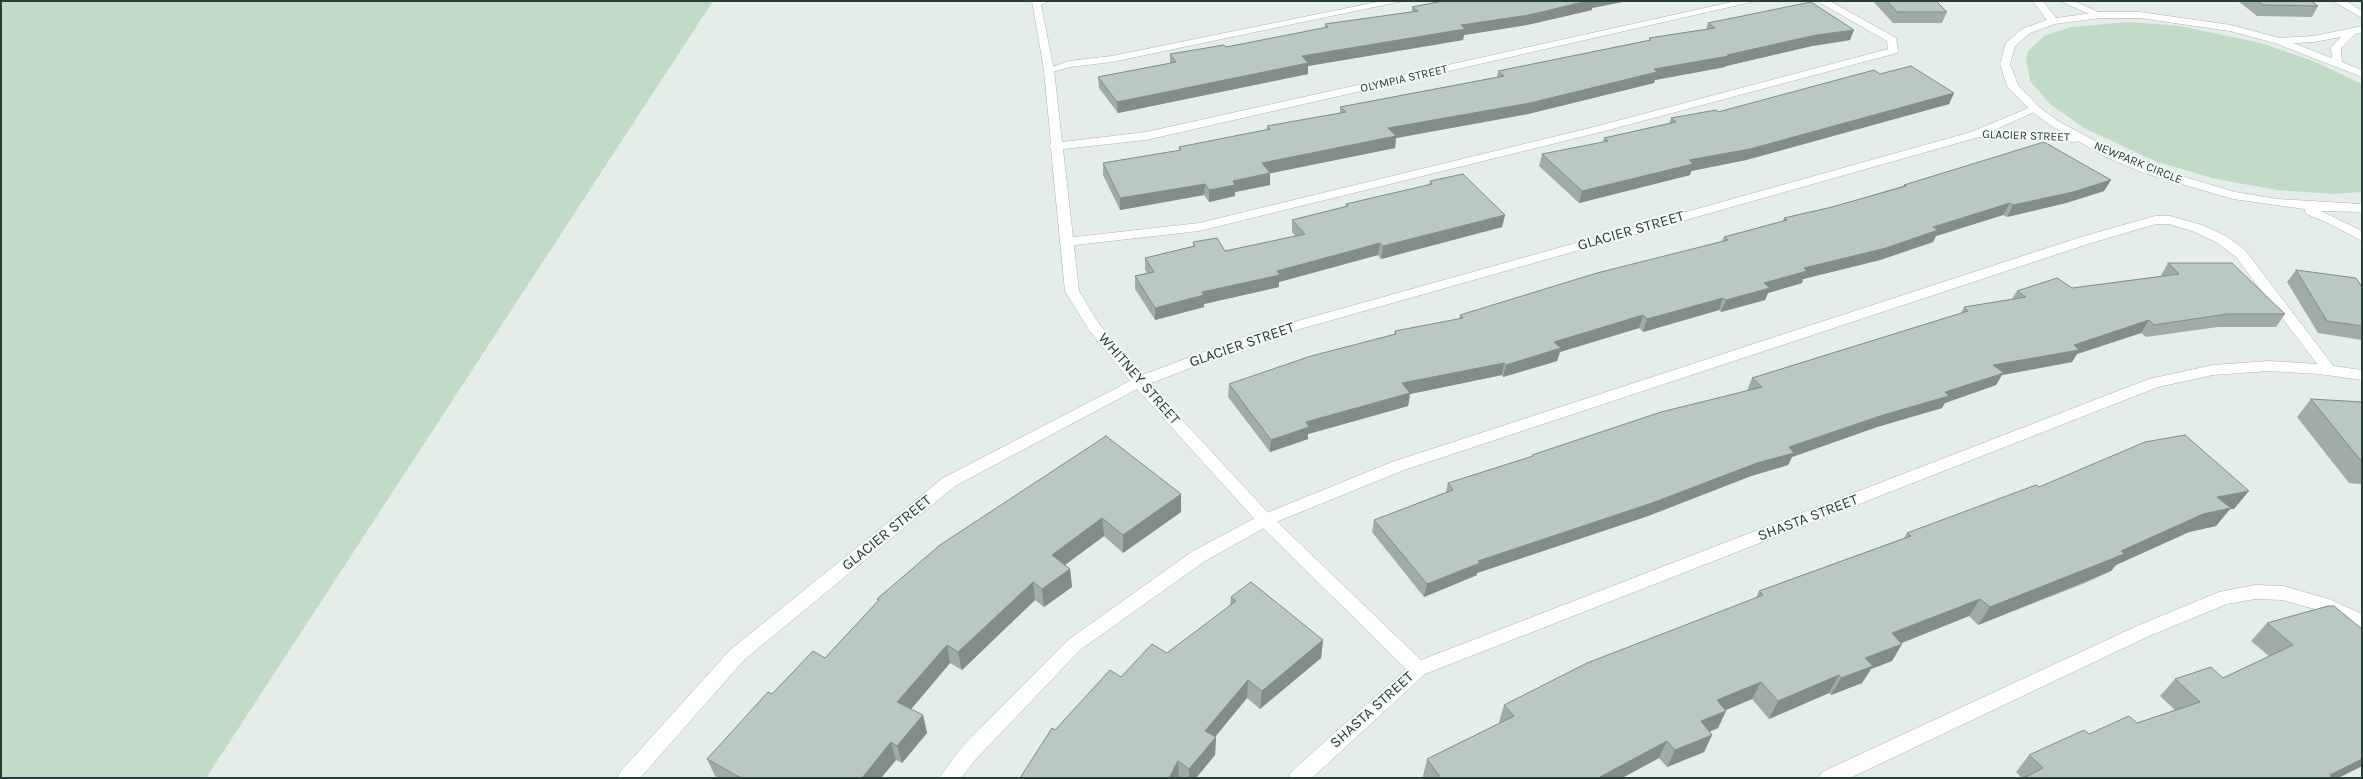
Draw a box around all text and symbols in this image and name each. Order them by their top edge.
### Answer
street label: OLYMPIA STREET [1359,62,1449,96]
street label: GLACIER STREET [1982,127,2070,145]
street label: NEWPARK CIRCLE [2092,139,2184,187]
street label: GLACIER STREET [1576,207,1686,255]
street label: GLACIER STREET [1187,319,1297,371]
street label: WHITNEY STREET [1094,329,1184,429]
street label: GLACIER STREET [839,491,935,575]
street label: SHASTA STREET [1755,491,1861,545]
street label: SHASTA STREET [1327,668,1417,752]

